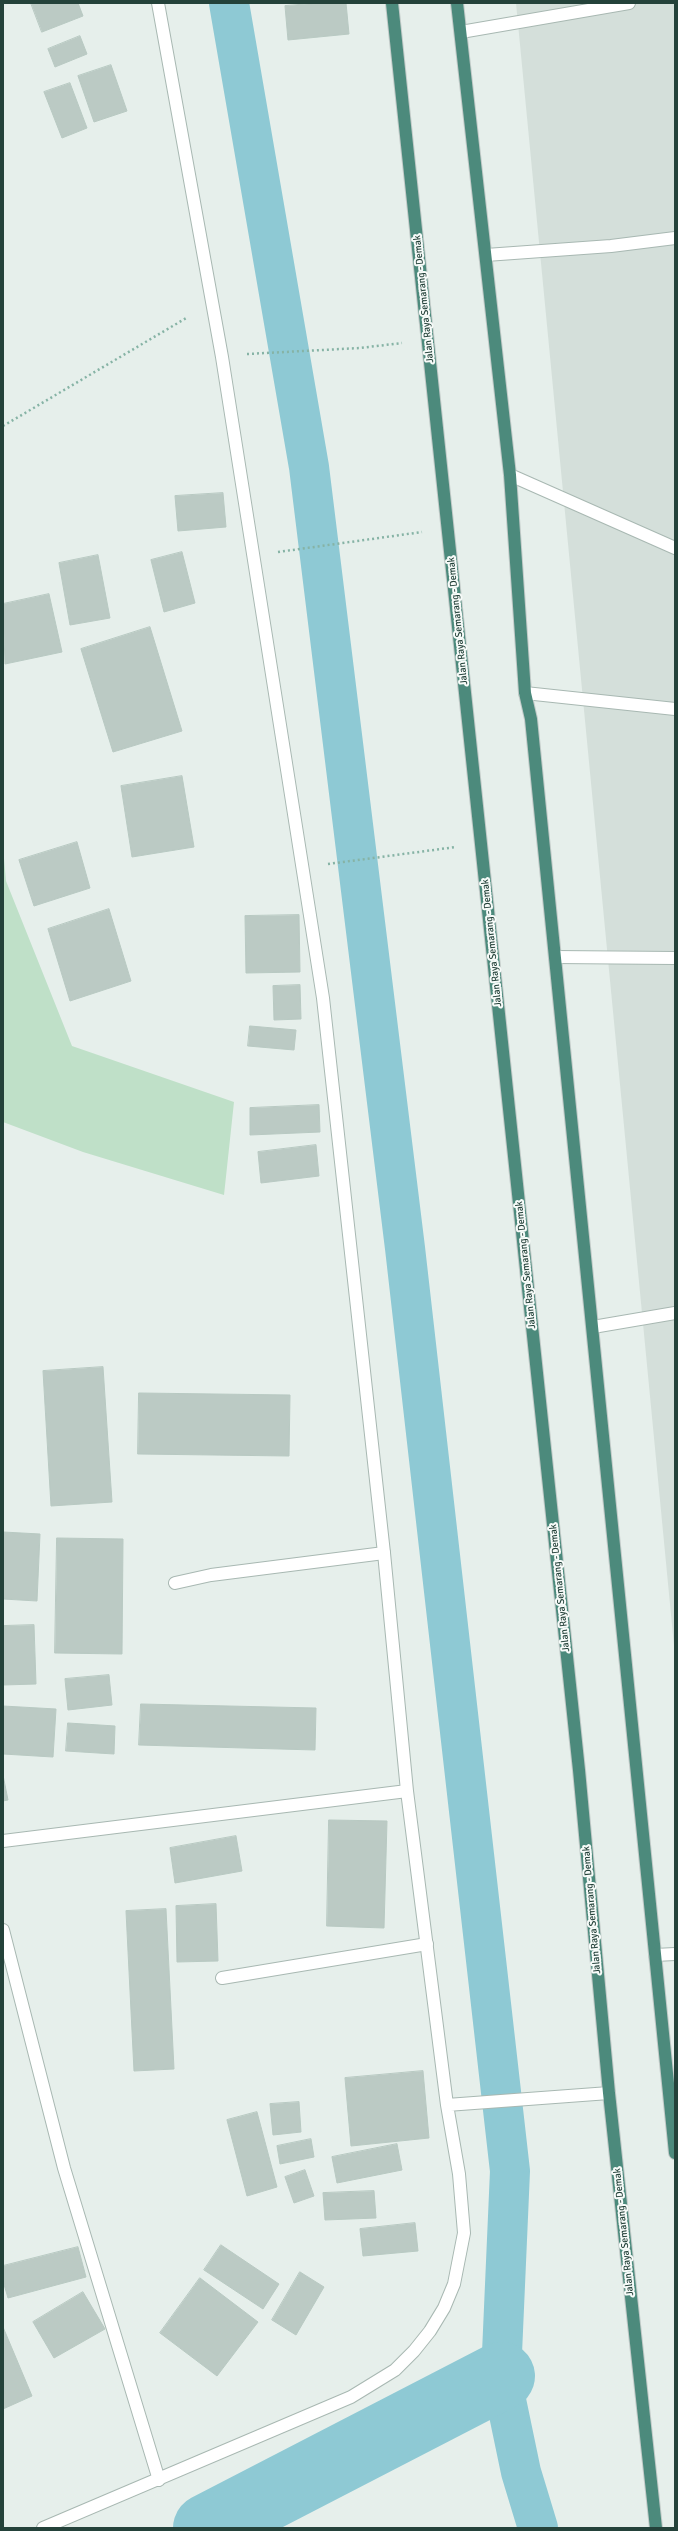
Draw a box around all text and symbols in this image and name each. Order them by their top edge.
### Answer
street label: Jalan Raya Semarang - Demak [411,235,437,363]
street label: Jalan Raya Semarang - Demak [445,557,471,685]
street label: Jalan Raya Semarang - Demak [479,879,505,1007]
street label: Jalan Raya Semarang - Demak [513,1201,539,1329]
street label: Jalan Raya Semarang - Demak [547,1524,573,1652]
street label: Jalan Raya Semarang - Demak [580,1846,604,1974]
street label: Jalan Raya Semarang - Demak [611,2168,637,2296]

